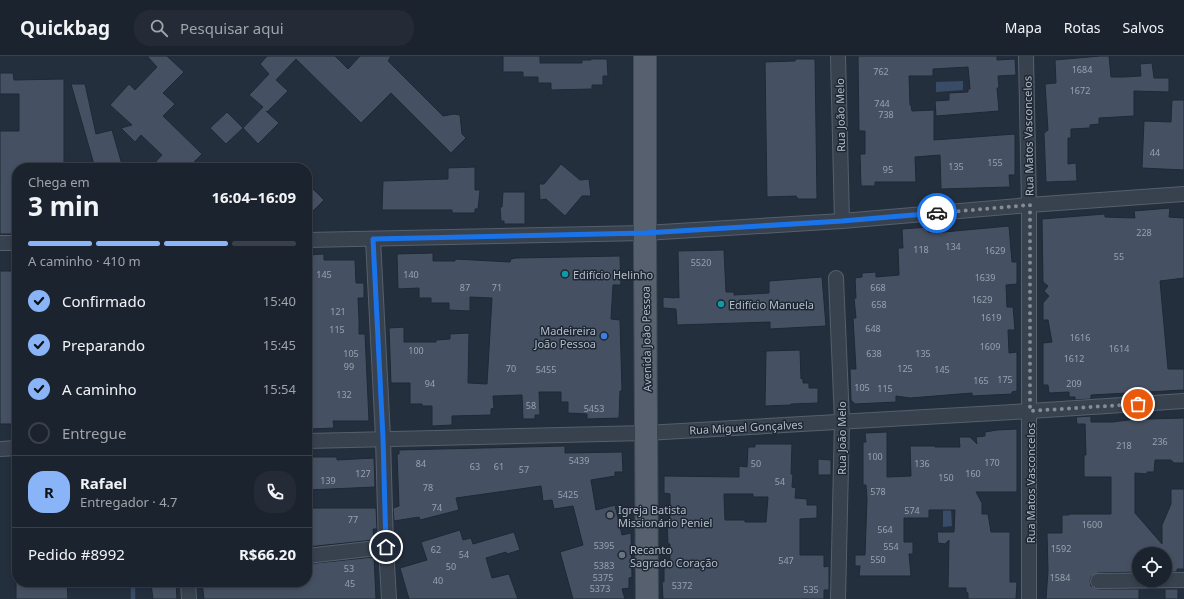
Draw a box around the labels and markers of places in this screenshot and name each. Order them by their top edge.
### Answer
place label: Edifício Helinho [573,267,654,282]
marker: Edifício Helinho [560,269,570,279]
place label: Edifício Manuela [729,297,814,312]
marker: Edifício Manuela [716,299,726,309]
place label: Madeireira João Pessoa [533,323,596,351]
marker: Madeireira João Pessoa [599,331,609,341]
pin [1121,387,1155,421]
place label: Igreja Batista Missionário Peniel [618,502,712,530]
marker: Igreja Batista Missionário Peniel [605,510,615,520]
pin [369,530,403,564]
place label: Recanto Sagrado Coração [630,542,718,570]
marker: Recanto Sagrado Coração [617,550,627,560]

